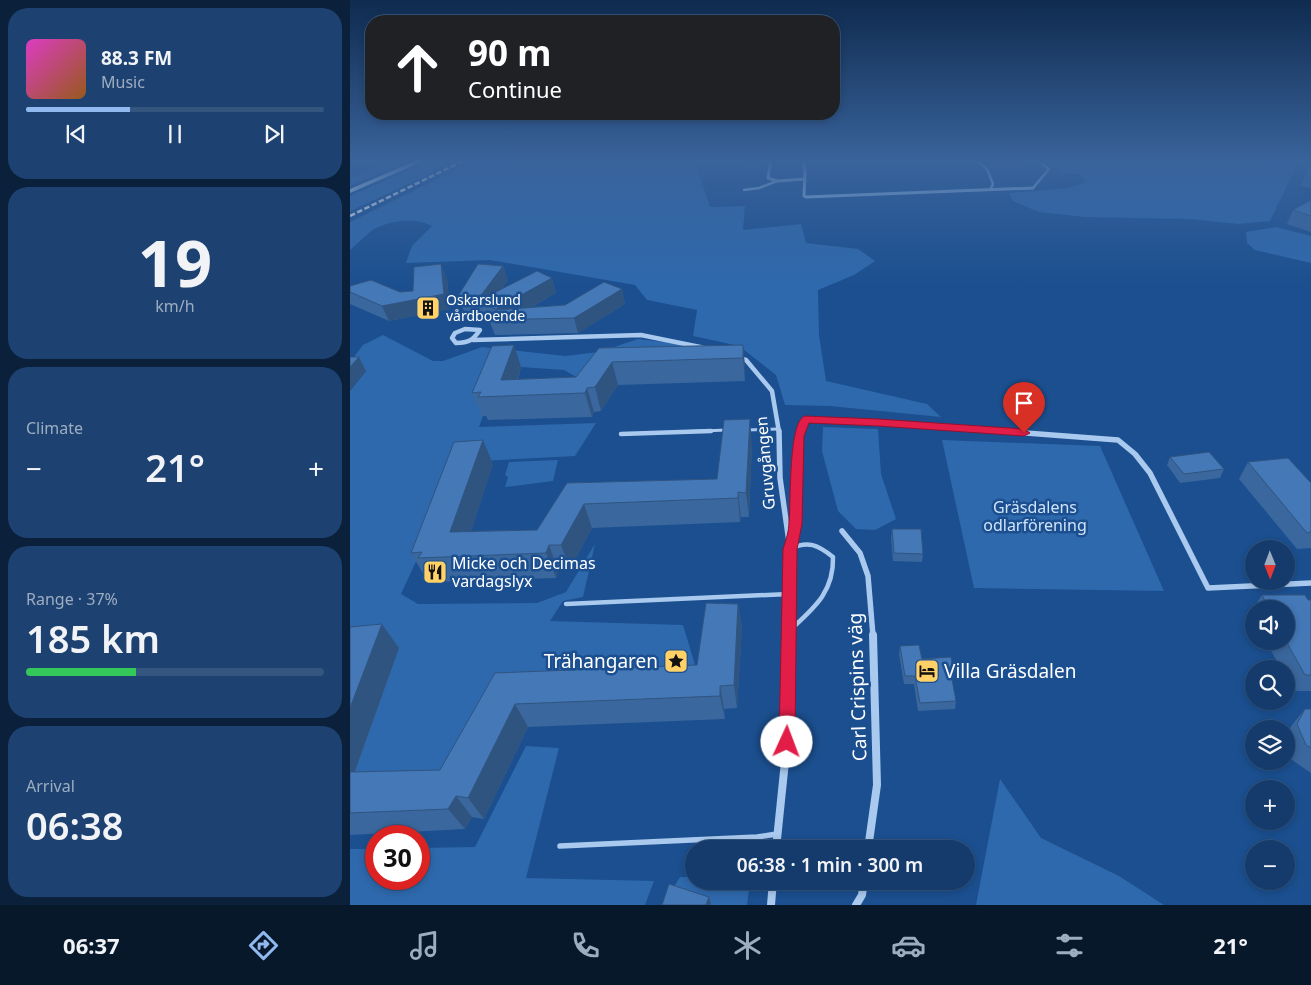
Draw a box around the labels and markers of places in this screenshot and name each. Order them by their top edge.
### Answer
place label: Oskarslund vårdboende [446,290,525,325]
building icon: Oskarslund vårdboende [415,295,441,321]
pin [1003,382,1045,433]
place label: Micke och Decimas vardagslyx [452,552,596,592]
restaurant icon: Micke och Decimas vardagslyx [422,559,448,585]
place label: Trähangaren [544,648,658,674]
place icon: Trähangaren [663,648,689,674]
hotel icon: Villa Gräsdalen [914,658,940,684]
place label: Villa Gräsdalen [944,658,1076,684]

